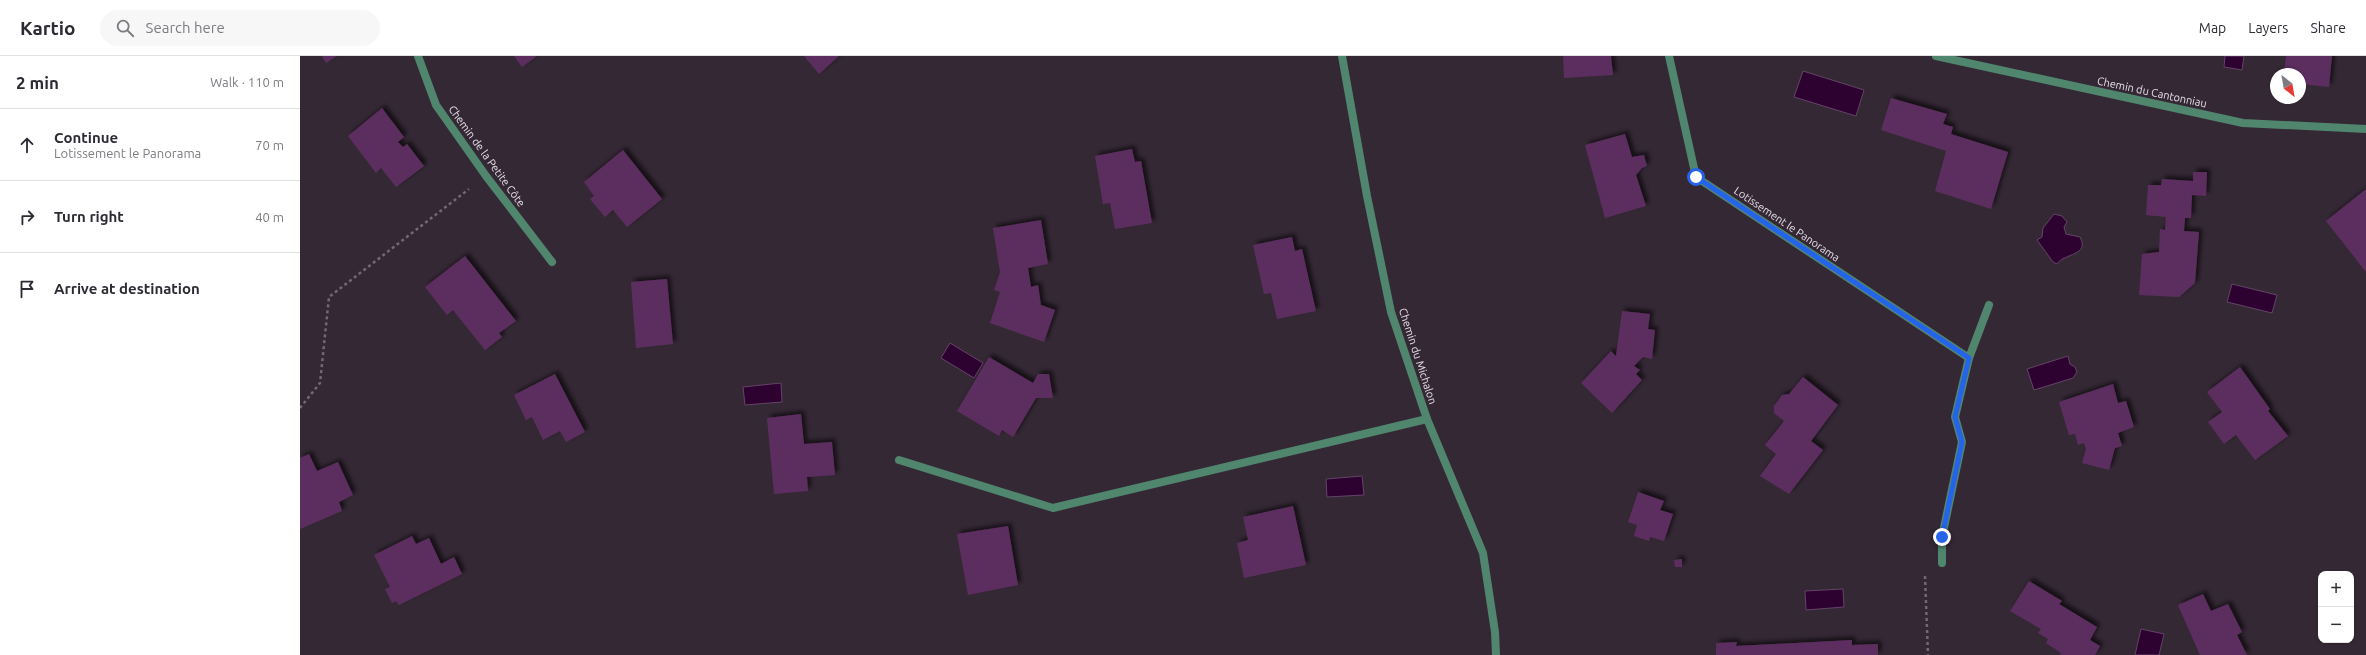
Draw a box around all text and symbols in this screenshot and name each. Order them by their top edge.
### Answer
search box [100,10,380,46]
text: Kartio [20,17,76,39]
icon: search [114,17,136,39]
text: Search here [146,19,225,36]
text: Map [2199,20,2226,36]
text: Layers [2248,20,2288,36]
text: Share [2310,20,2346,36]
north arrow [2270,68,2306,104]
text: 2 min [16,73,59,92]
street label: Chemin du Cantonniau [2096,74,2208,110]
text: Walk · 110 m [210,75,284,89]
street label: Chemin de la Petite Côte [446,103,528,209]
text: Continue [54,129,118,146]
icon: ahead [16,134,38,156]
text: 70 m [255,138,284,152]
text: Lotissement le Panorama [54,146,201,160]
route start [1687,168,1705,186]
street label: Lotissement le Panorama [1732,184,1842,264]
icon: right [16,206,38,228]
text: Turn right [54,208,124,225]
text: 40 m [255,210,284,224]
icon: arrive [16,278,38,300]
text: Arrive at destination [54,280,200,297]
street label: Chemin du Michalon [1397,307,1439,405]
route end [1933,528,1951,546]
map controls [2318,571,2354,643]
button: + [2318,571,2354,607]
button: − [2318,607,2354,643]

